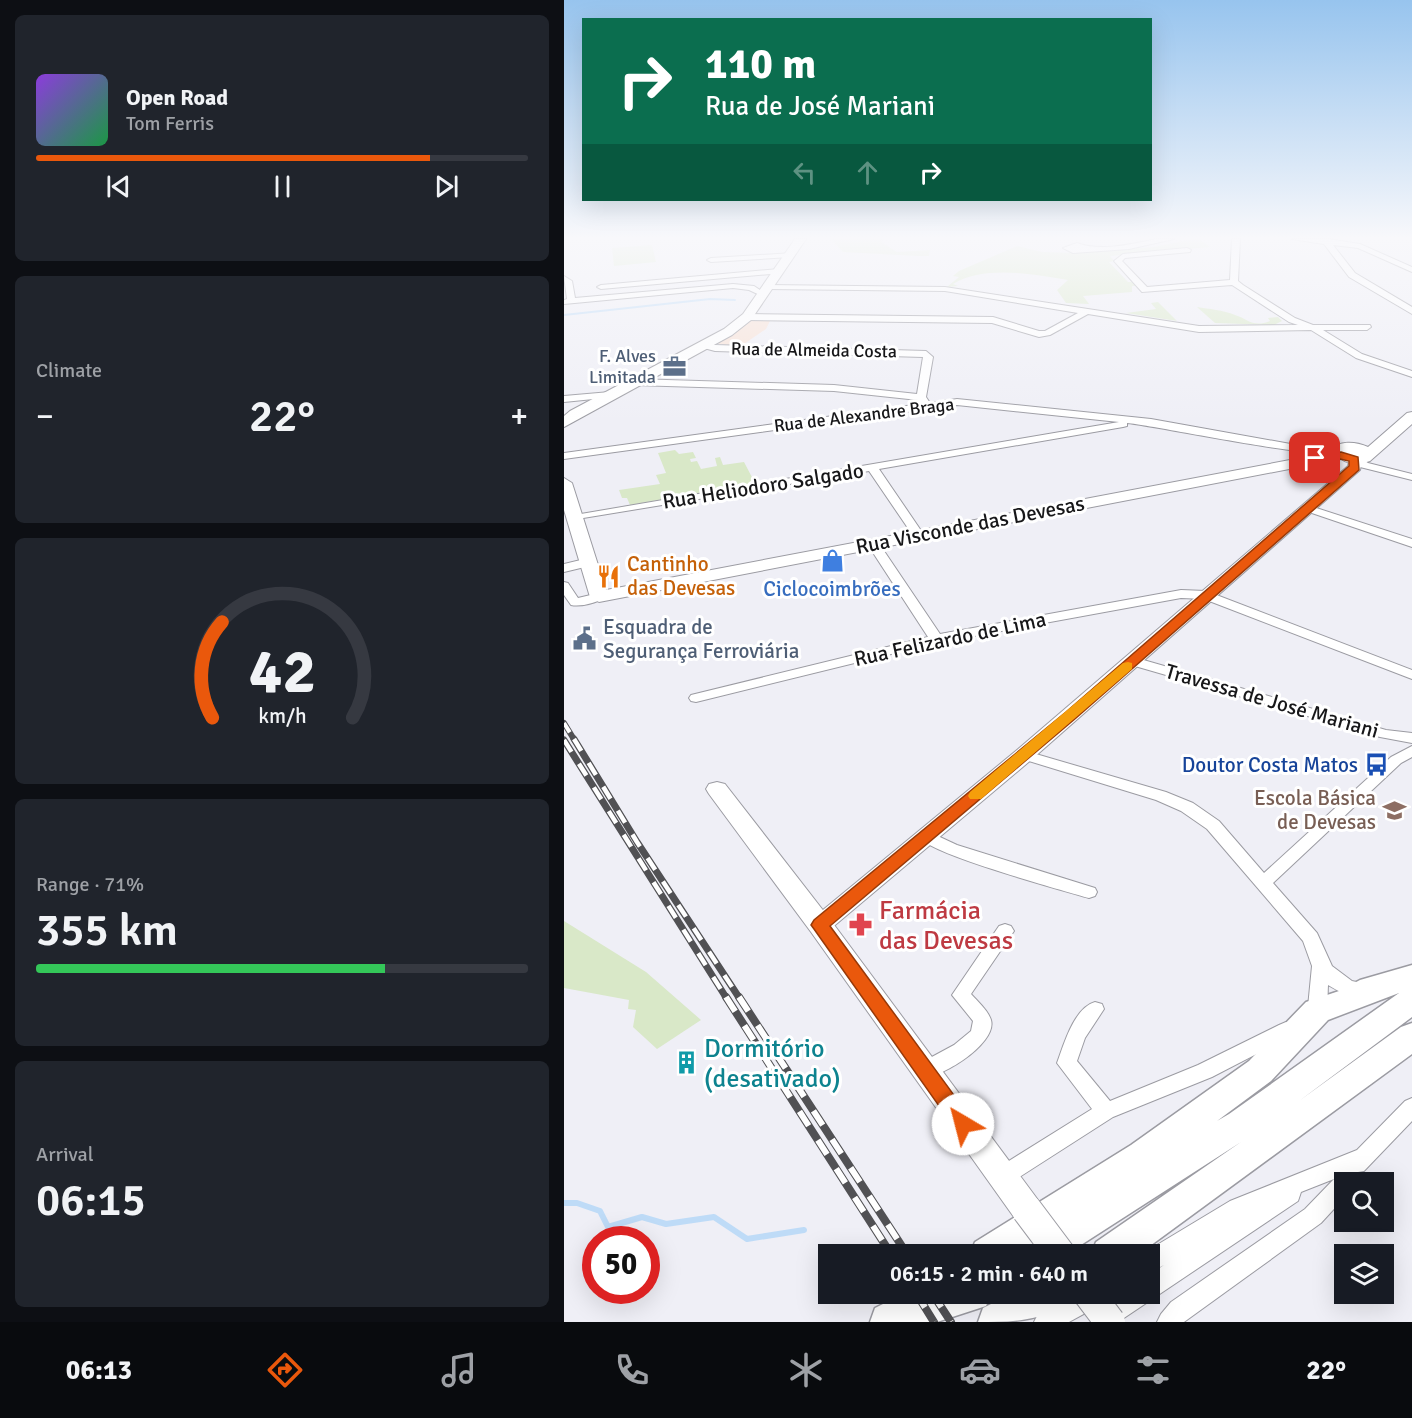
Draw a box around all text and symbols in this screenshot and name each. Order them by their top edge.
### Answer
text: 110 m [705,39,816,90]
icon: right [606,42,684,120]
text: Open Road [126,84,228,111]
text: Rua de José Mariani [705,90,935,123]
text: Tom Ferris [126,111,214,136]
icon: left [788,156,821,189]
icon: ahead [851,156,884,189]
icon: right [914,156,947,189]
icon: previous [102,170,135,203]
icon: pause [266,170,299,203]
icon: next [430,170,463,203]
street label: Rua de Almeida Costa [731,338,897,362]
place label: F. Alves Limitada [589,345,656,388]
office icon: F. Alves Limitada [661,353,687,379]
text: Climate [36,358,102,383]
text: 22° [249,389,315,444]
street label: Rua de Alexandre Braga [773,393,955,437]
text: − [36,396,54,437]
text: + [510,396,528,437]
pin [1289,432,1340,483]
icon: arrive [1298,441,1331,474]
street label: Rua Heliodoro Salgado [661,457,865,515]
street label: Rua Visconde das Devesas [853,490,1087,560]
shop icon: Ciclocoimbrões [819,548,845,574]
place label: Cantinho das Devesas [627,551,735,601]
restaurant icon: Cantinho das Devesas [596,563,622,589]
place label: Ciclocoimbrões [763,576,901,602]
street label: Rua Felizardo de Lima [852,606,1048,672]
place label: Esquadra de Segurança Ferroviária [603,614,799,664]
public building icon: Esquadra de Segurança Ferroviária [572,626,598,652]
text: 42 [248,633,316,710]
street label: Travessa de José Mariani [1162,658,1382,744]
text: km/h [258,703,306,729]
place label: Doutor Costa Matos [1182,752,1358,778]
bus stop icon: Doutor Costa Matos [1363,752,1389,778]
place label: Escola Básica de Devesas [1254,785,1376,835]
school or university icon: Escola Básica de Devesas [1381,797,1407,823]
text: Range · 71% [36,872,144,897]
place label: Farmácia das Devesas [879,895,1013,957]
text: 355 km [36,903,178,958]
pharmacy icon: Farmácia das Devesas [848,912,874,938]
place label: Dormitório (desativado) [704,1033,841,1095]
building icon: Dormitório (desativado) [673,1050,699,1076]
position arrow [931,1092,995,1156]
text: Arrival [36,1142,94,1167]
map controls [1334,1172,1394,1304]
button: search [1334,1172,1394,1232]
text: 06:15 [36,1173,146,1228]
speed limit sign: 50 [582,1226,660,1304]
button: layers [1334,1244,1394,1304]
text: 06:15 · 2 min · 640 m [890,1260,1088,1287]
icon: directions [264,1349,306,1391]
icon: music [438,1349,480,1391]
icon: phone [611,1349,653,1391]
icon: climate [785,1349,827,1391]
icon: car [959,1349,1001,1391]
icon: filters [1132,1349,1174,1391]
text: 06:13 [66,1354,132,1387]
text: 22° [1306,1354,1346,1387]

